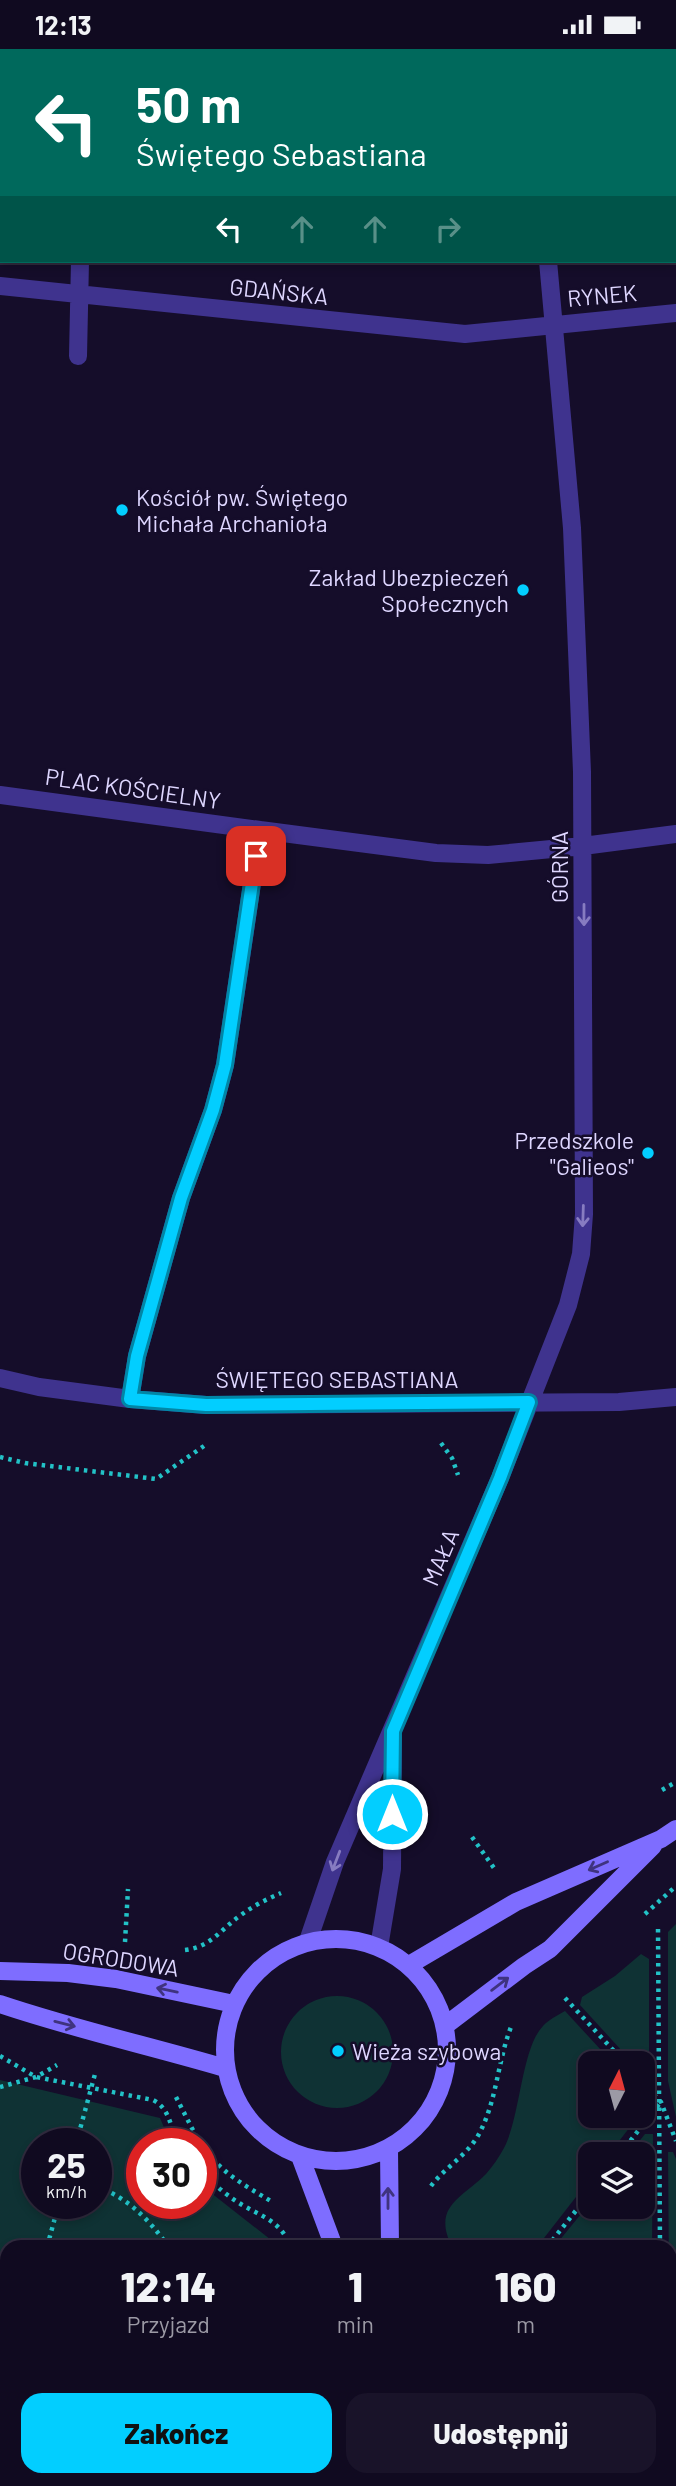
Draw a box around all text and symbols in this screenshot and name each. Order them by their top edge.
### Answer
text: 12:13 [35,9,91,40]
text: 50 m [136,74,241,133]
icon: left [21,77,112,168]
text: Świętego Sebastiana [136,134,427,172]
icon: left [210,210,248,248]
icon: ahead [283,210,321,248]
icon: ahead [356,210,394,248]
icon: right [429,210,467,248]
street label: GDAŃSKA [228,272,330,310]
street label: RYNEK [566,278,638,312]
place label: Kościół pw. Świętego Michała Archanioła [136,483,348,537]
marker: Kościół pw. Świętego Michała Archanioła [114,502,130,518]
place label: Zakład Ubezpieczeń Społecznych [309,563,509,617]
marker: Zakład Ubezpieczeń Społecznych [515,582,531,598]
street label: PLAC KOŚCIELNY [43,762,223,814]
pin [226,826,286,886]
street label: GÓRNA [545,831,573,903]
icon: arrive [237,837,275,875]
one-way arrow [577,903,591,926]
place label: Przedszkole "Galieos" [514,1126,634,1180]
marker: Przedszkole "Galieos" [640,1145,656,1161]
one-way arrow [577,1204,590,1227]
street label: ŚWIĘTEGO SEBASTIANA [215,1365,459,1393]
street label: MAŁA [416,1524,464,1590]
position arrow [355,1777,429,1851]
one-way arrow [329,1849,342,1871]
one-way arrow [588,1860,609,1873]
street label: OGRODOWA [61,1936,181,1982]
one-way arrow [490,1977,509,1991]
one-way arrow [156,1982,179,1996]
one-way arrow [53,2018,76,2031]
place label: Wieża szybowa [352,2037,501,2065]
marker: Wieża szybowa [330,2043,346,2059]
north arrow [578,2051,654,2128]
map controls [578,2051,655,2219]
speed limit sign: 30 [126,2128,217,2219]
button: layers [578,2142,655,2219]
text: 25 [47,2143,86,2185]
text: km/h [46,2180,87,2202]
one-way arrow [381,2187,395,2210]
text: 12:14 [121,2260,216,2310]
text: 1 [348,2260,363,2310]
text: 160 [495,2260,556,2310]
text: Przyjazd [127,2310,210,2338]
text: min [337,2310,374,2338]
text: m [516,2310,535,2338]
button: Zakończ [21,2393,332,2473]
button: Udostępnij [346,2393,656,2473]

